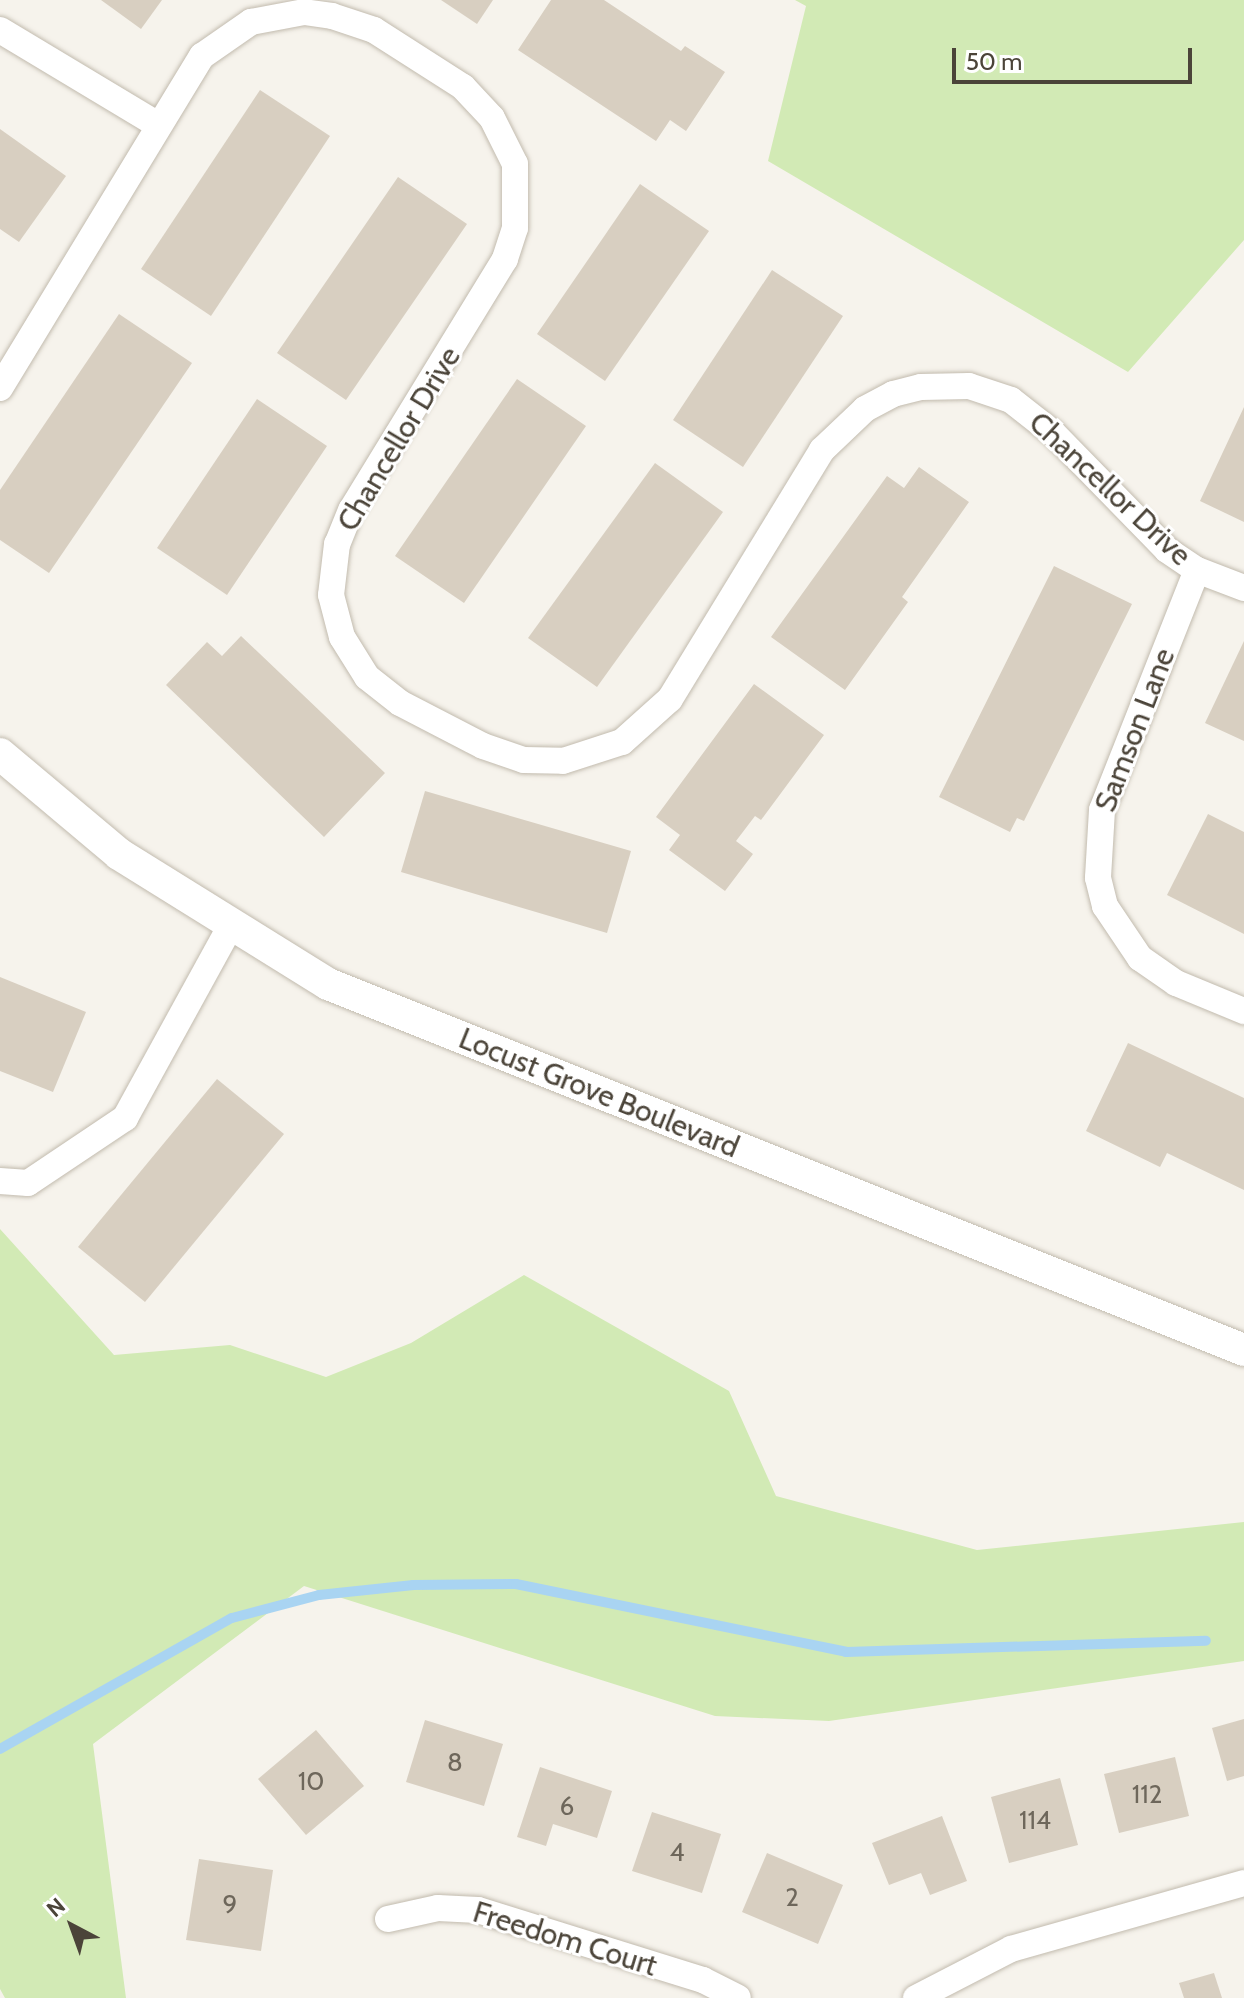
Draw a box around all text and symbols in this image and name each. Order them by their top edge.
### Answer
scale bar [956,32,1196,82]
text: 50 m [966,47,1022,76]
street label: Chancellor Drive [330,340,468,538]
street label: Chancellor Drive [1021,405,1199,573]
street label: Samson Lane [1087,643,1183,817]
street label: Locust Grove Boulevard [454,1020,744,1166]
house number: 8 [447,1747,463,1779]
house number: 10 [298,1766,324,1798]
house number: 112 [1132,1779,1162,1811]
house number: 6 [560,1791,574,1823]
house number: 114 [1019,1805,1051,1837]
house number: 4 [669,1837,685,1869]
house number: 2 [785,1882,799,1914]
north arrow [32,1886,112,1966]
house number: 9 [223,1889,237,1921]
text: N [41,1892,71,1923]
street label: Freedom Court [469,1894,661,1984]

